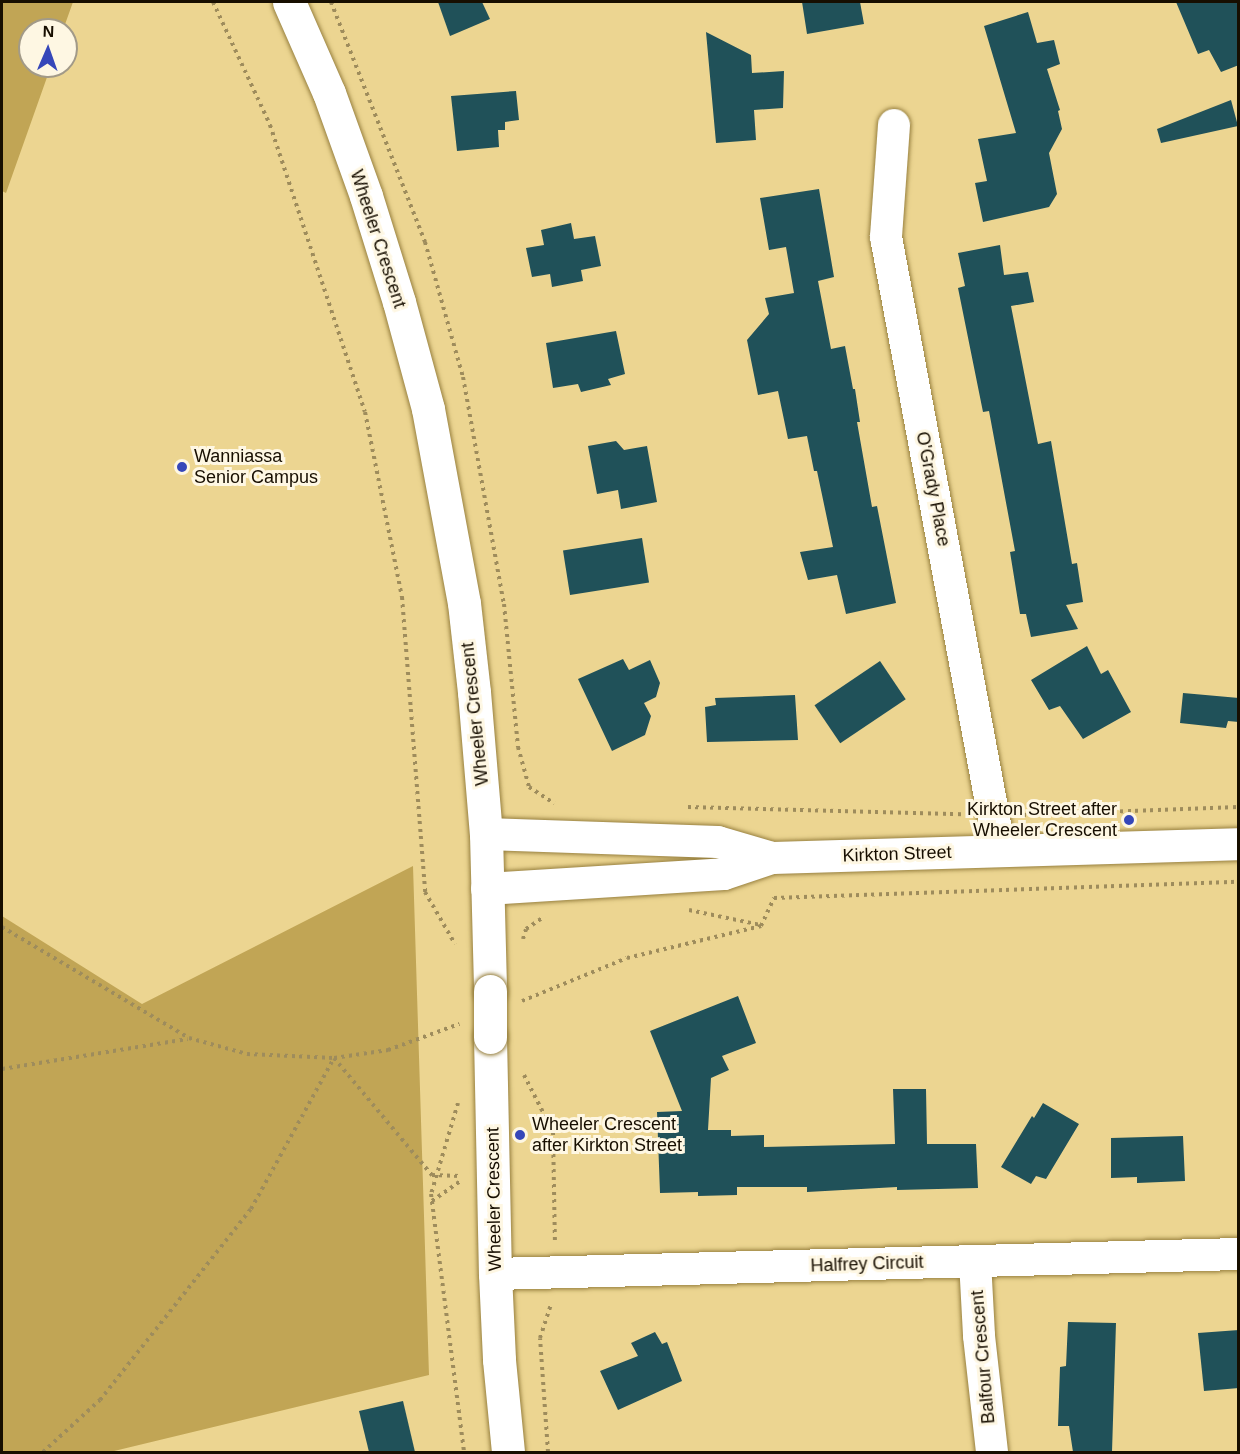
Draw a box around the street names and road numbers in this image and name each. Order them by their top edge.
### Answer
street label: Wheeler Crescent [345,167,411,311]
street label: O'Grady Place [911,430,955,548]
street label: Wheeler Crescent [457,641,493,787]
street label: Kirkton Street [842,841,952,867]
street label: Wheeler Crescent [482,1127,506,1271]
street label: Halfrey Circuit [810,1251,924,1277]
street label: Balfour Crescent [966,1289,1000,1425]

